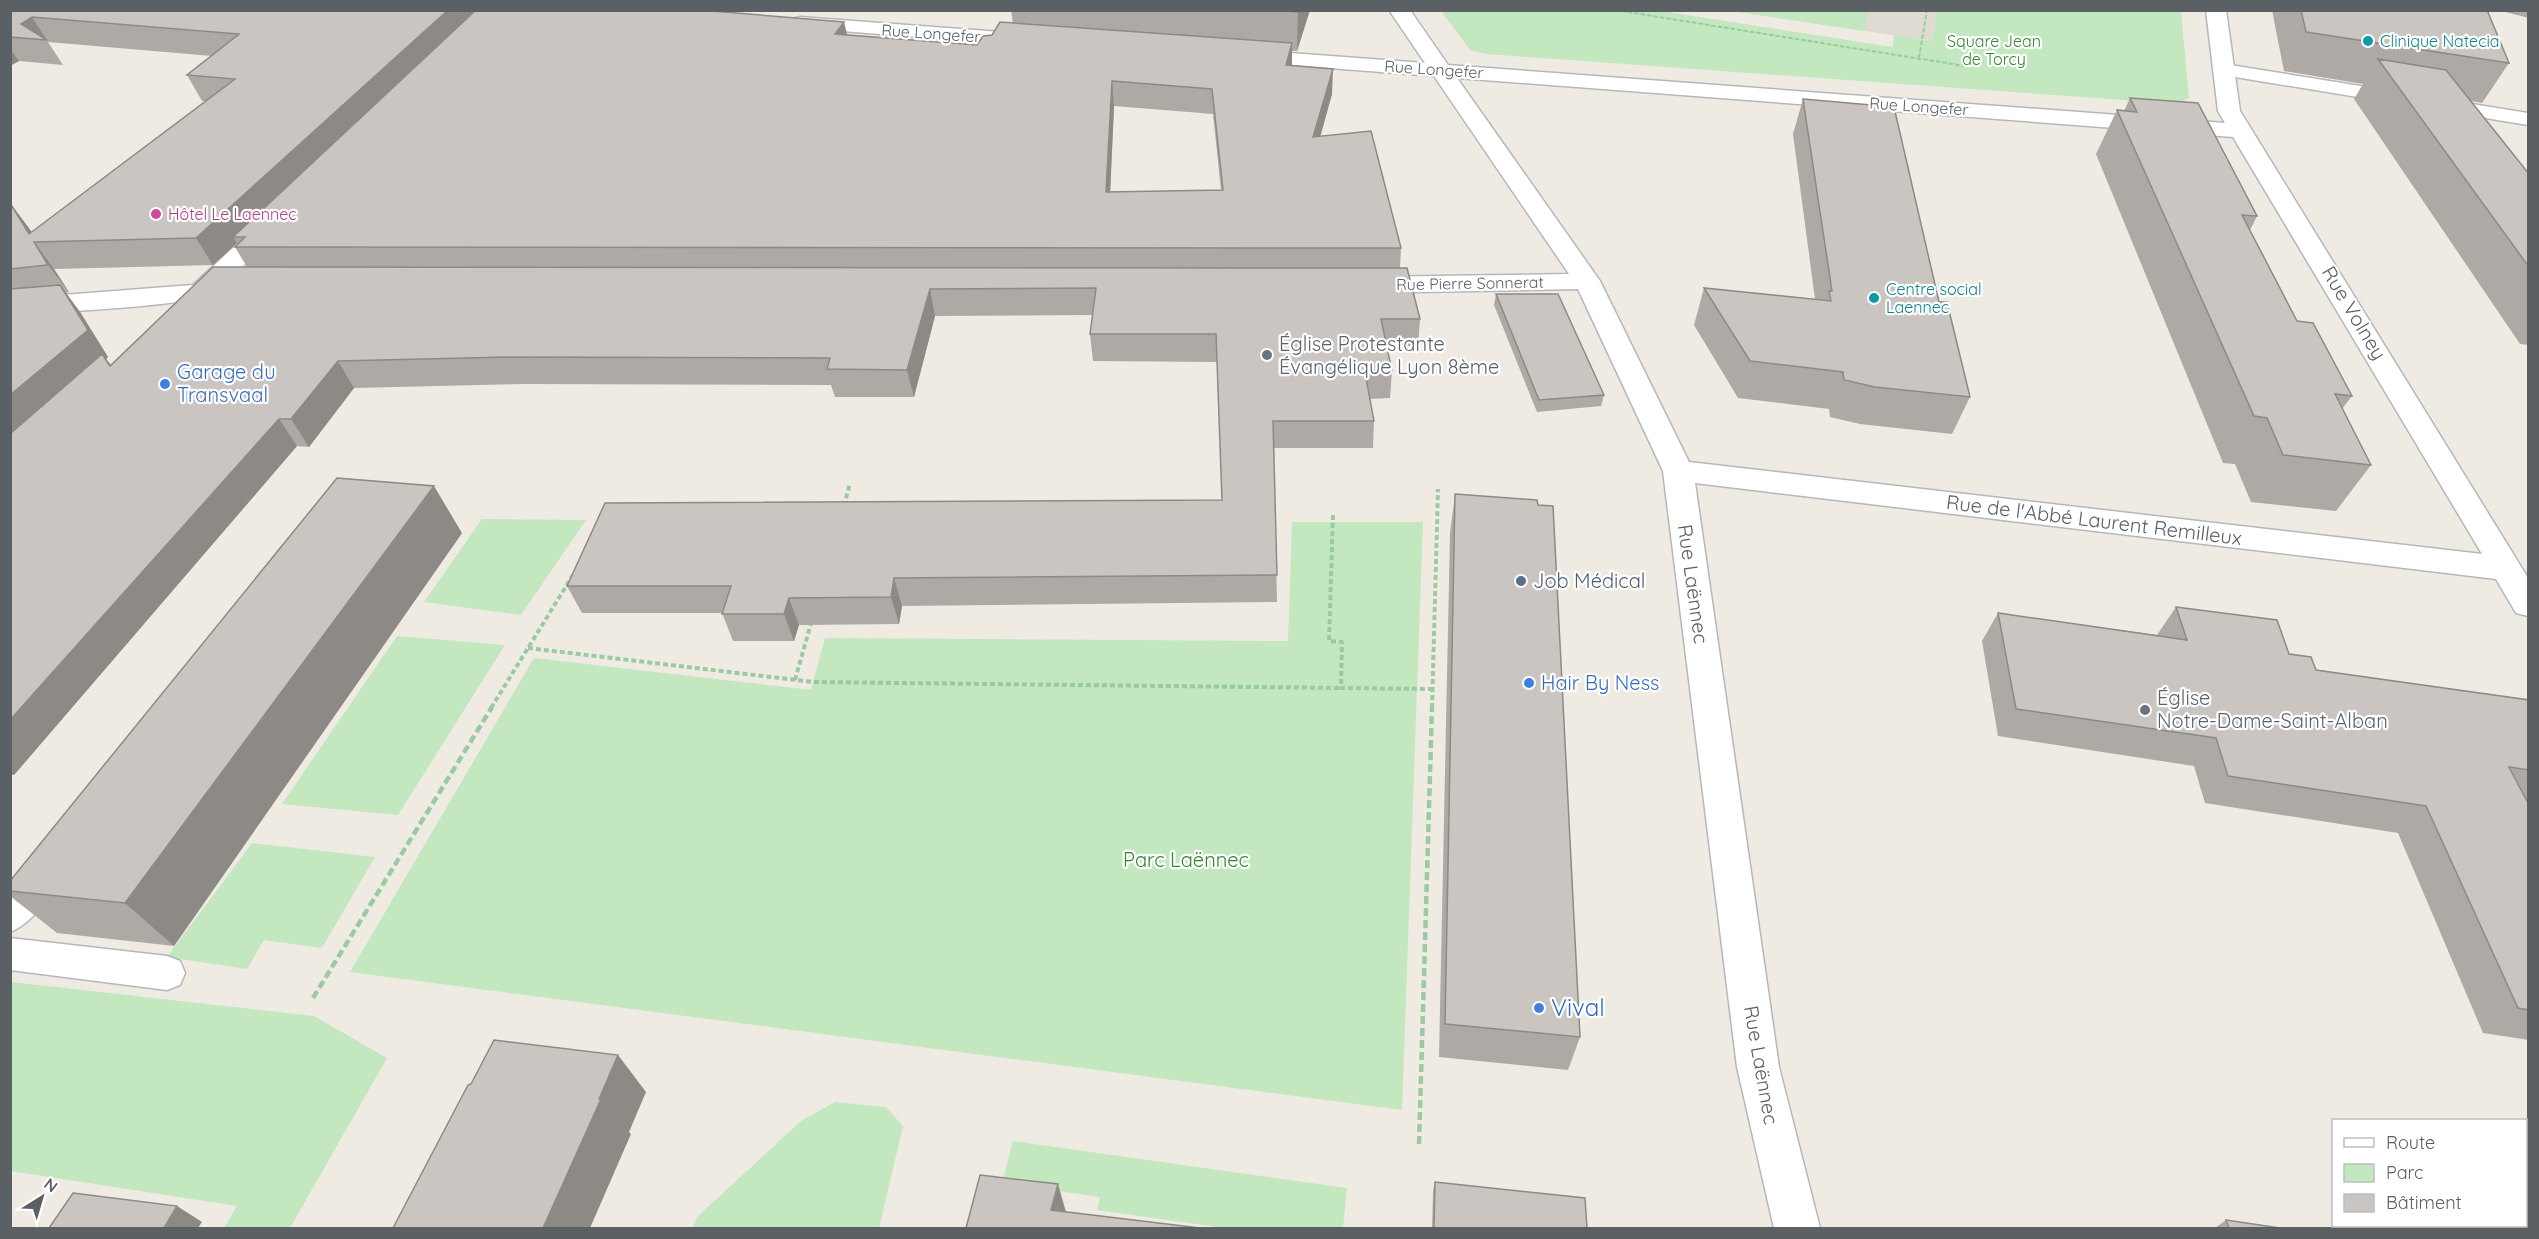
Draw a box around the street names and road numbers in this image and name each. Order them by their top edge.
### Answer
street label: Rue Longefer [881,20,981,46]
street label: Rue Longefer [1384,56,1484,82]
street label: Rue Longefer [1869,93,1969,119]
street label: Rue Volney [2317,261,2392,364]
street label: Rue Pierre Sonnerat [1396,272,1544,294]
street label: Rue de l'Abbé Laurent Remilleux [1945,489,2243,550]
street label: Rue Laënnec [1673,523,1714,645]
street label: Rue Laënnec [1739,1004,1784,1126]

